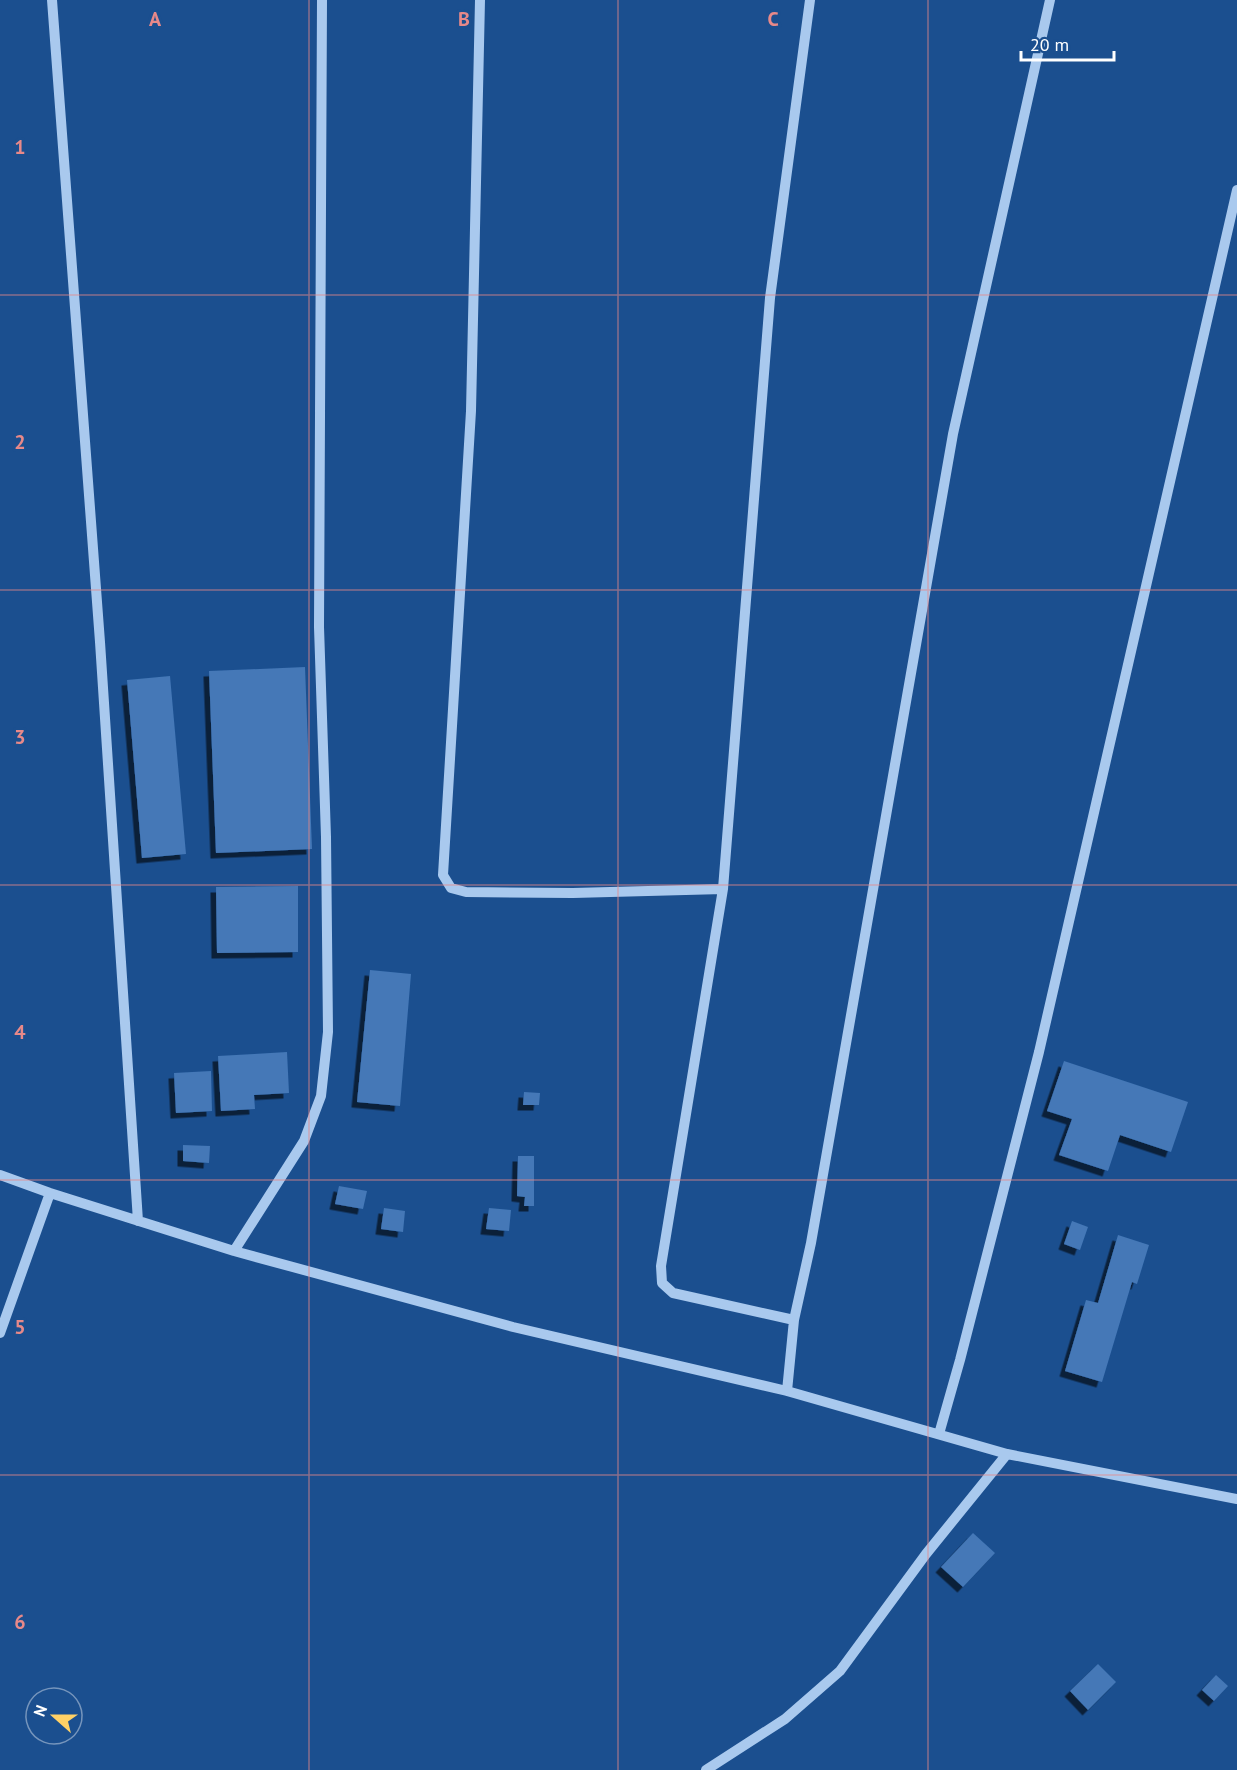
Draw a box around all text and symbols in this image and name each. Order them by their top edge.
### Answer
text: A [149,6,162,32]
text: B [458,6,470,32]
text: C [767,6,779,32]
scale bar [1021,24,1114,62]
text: 20 m [1030,33,1069,56]
text: 1 [14,134,26,160]
text: 2 [14,429,26,455]
text: 3 [14,724,26,750]
text: 4 [14,1019,26,1045]
text: 5 [14,1314,26,1340]
text: 6 [14,1609,26,1635]
north arrow [24,1686,84,1746]
text: N [29,1702,51,1719]

